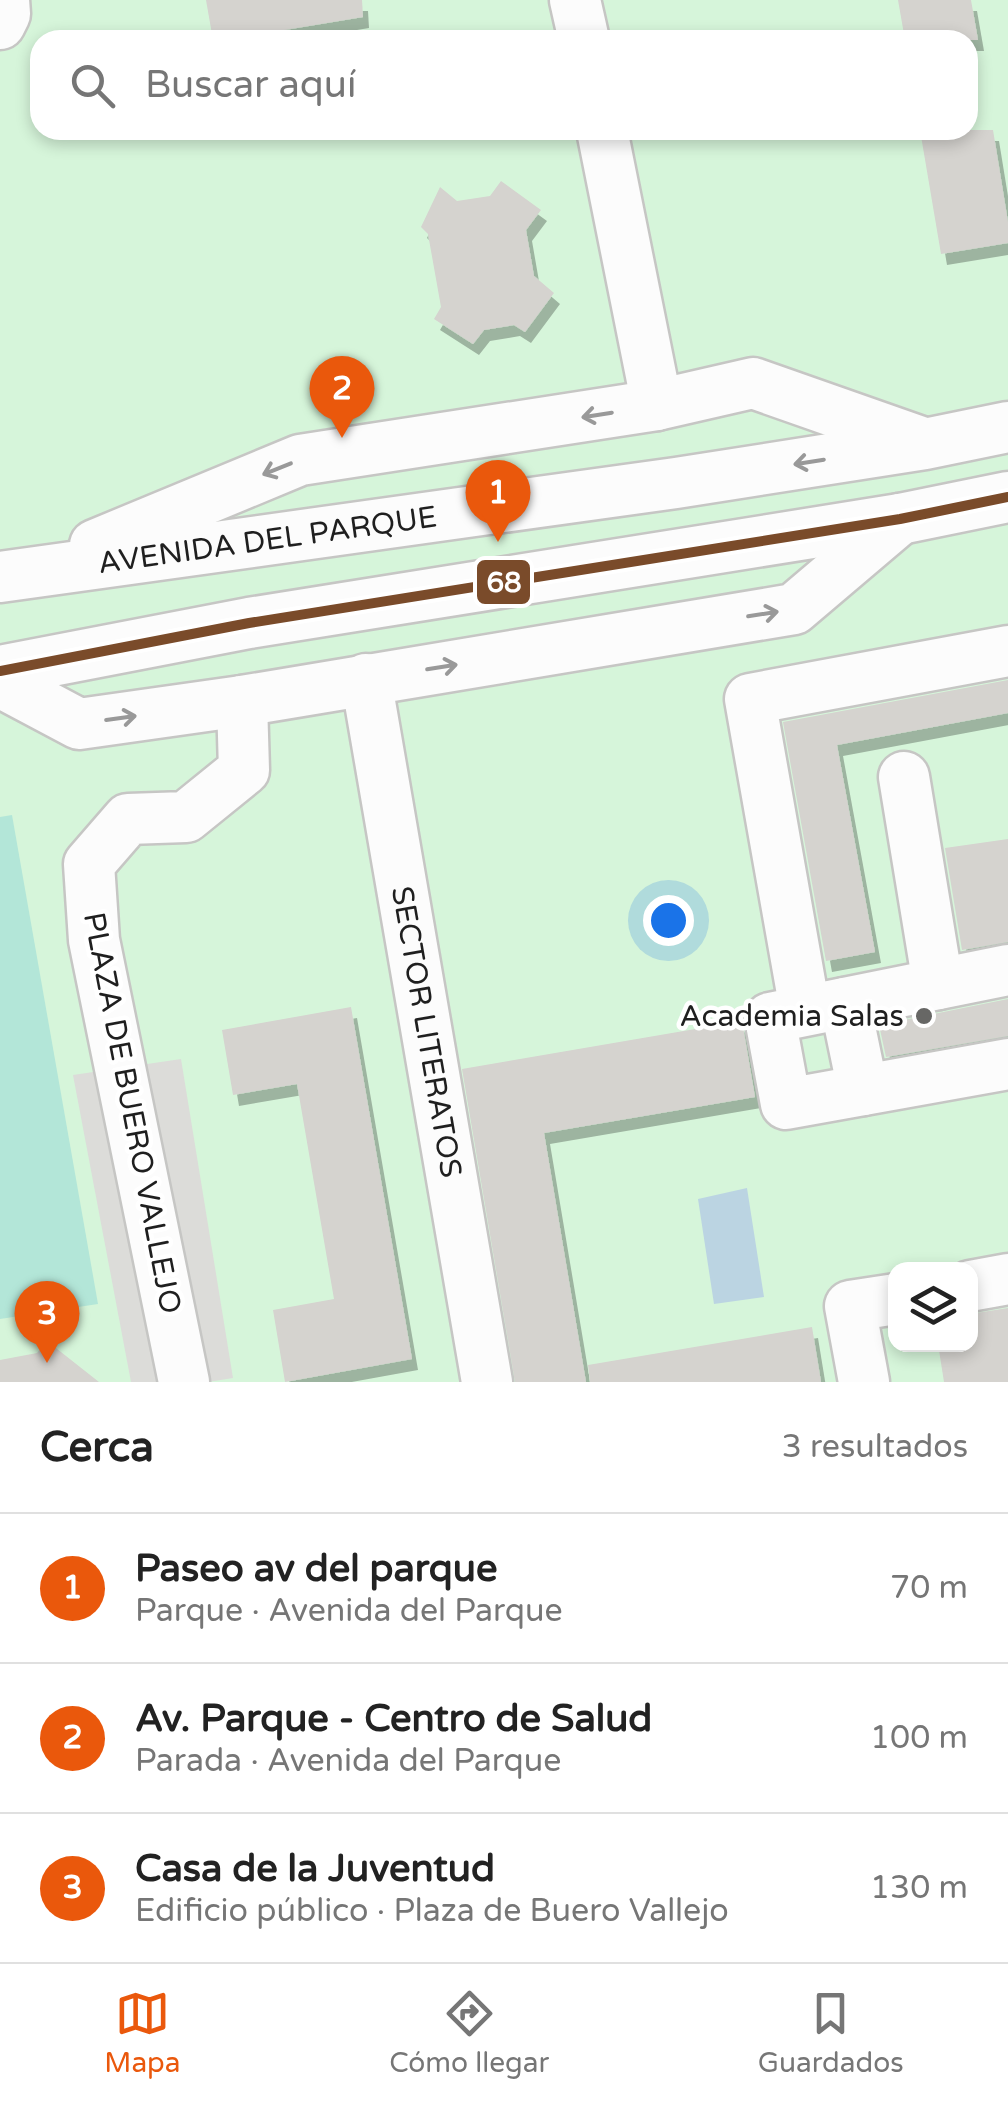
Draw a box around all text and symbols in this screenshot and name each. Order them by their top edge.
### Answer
search box [30,30,978,140]
icon: search [65,58,120,113]
text: Buscar aquí [145,62,356,108]
pin: 2 [310,356,374,438]
one-way arrow [581,406,614,424]
one-way arrow [793,454,825,472]
pin: 1 [466,460,530,542]
one-way arrow [262,462,293,480]
street label: AVENIDA DEL PARQUE [96,498,439,582]
line badge: 68 [475,558,532,606]
text: 68 [486,566,522,600]
one-way arrow [746,604,779,623]
one-way arrow [425,657,458,675]
one-way arrow [105,709,137,727]
street label: SECTOR LITERATOS [383,883,470,1180]
your location [643,895,694,946]
street label: PLAZA DE BUERO VALLEJO [75,909,189,1317]
place label: Academia Salas [679,998,904,1035]
marker: Academia Salas [913,1005,935,1027]
map controls [888,1262,978,1352]
button: layers [888,1262,978,1352]
pin: 3 [15,1280,80,1363]
text: Cerca [40,1422,154,1473]
text: 3 resultados [782,1428,968,1466]
text: Paseo av del parque [135,1546,497,1592]
text: 1 [62,1569,83,1607]
text: 70 m [890,1569,968,1607]
text: Parque · Avenida del Parque [135,1592,563,1630]
text: Av. Parque - Centro de Salud [135,1696,652,1742]
text: 2 [62,1719,83,1757]
text: 100 m [870,1719,968,1757]
text: Parada · Avenida del Parque [135,1742,561,1780]
text: Casa de la Juventud [135,1846,495,1892]
text: 3 [62,1869,83,1907]
text: 130 m [870,1869,968,1907]
text: Edificio público · Plaza de Buero Vallejo [135,1892,729,1930]
tab: Mapa [104,1986,181,2080]
tab: Cómo llegar [389,1986,549,2080]
tab: Guardados [758,1986,904,2080]

